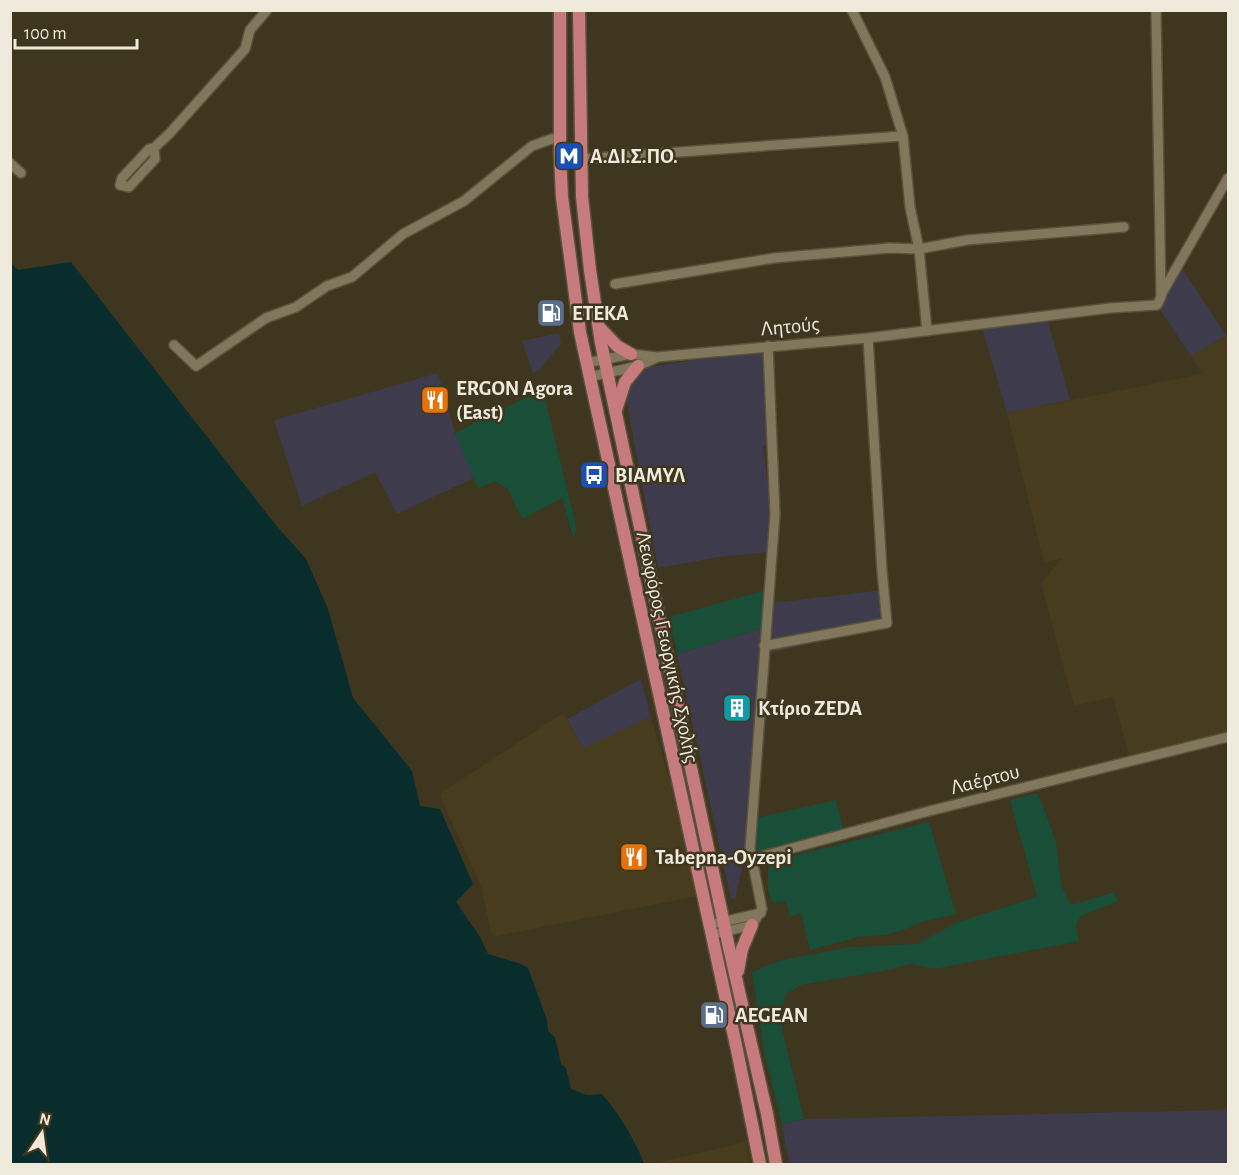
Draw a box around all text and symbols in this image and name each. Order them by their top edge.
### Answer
scale bar [15,12,136,50]
text: 100 m [24,25,67,43]
metro station icon: Α.ΔΙ.Σ.ΠΟ. [553,140,585,172]
place label: Α.ΔΙ.Σ.ΠΟ. [590,146,678,167]
fuel station icon: ΕΤΕΚΑ [535,297,567,329]
place label: ΕΤΕΚΑ [572,303,629,324]
street label: Λητούς [760,313,820,340]
place label: ERGON Agora (East) [456,378,573,423]
restaurant icon: ERGON Agora (East) [419,384,451,416]
bus stop icon: ΒΙΑΜΥΛ [578,459,610,491]
place label: ΒΙΑΜΥΛ [615,465,686,486]
street label: Λεωφόρος Γεωργικής Σχολής [633,529,702,765]
building icon: Κτίριο ZEDA [721,692,753,724]
place label: Κτίριο ZEDA [758,698,863,719]
street label: Λαέρτου [948,761,1022,798]
restaurant icon: Tabepna-Oyzepi [618,841,650,873]
place label: Tabepna-Oyzepi [655,847,792,868]
fuel station icon: AEGEAN [698,999,730,1031]
place label: AEGEAN [735,1005,808,1026]
north arrow [12,1103,72,1163]
text: N [38,1110,52,1128]

